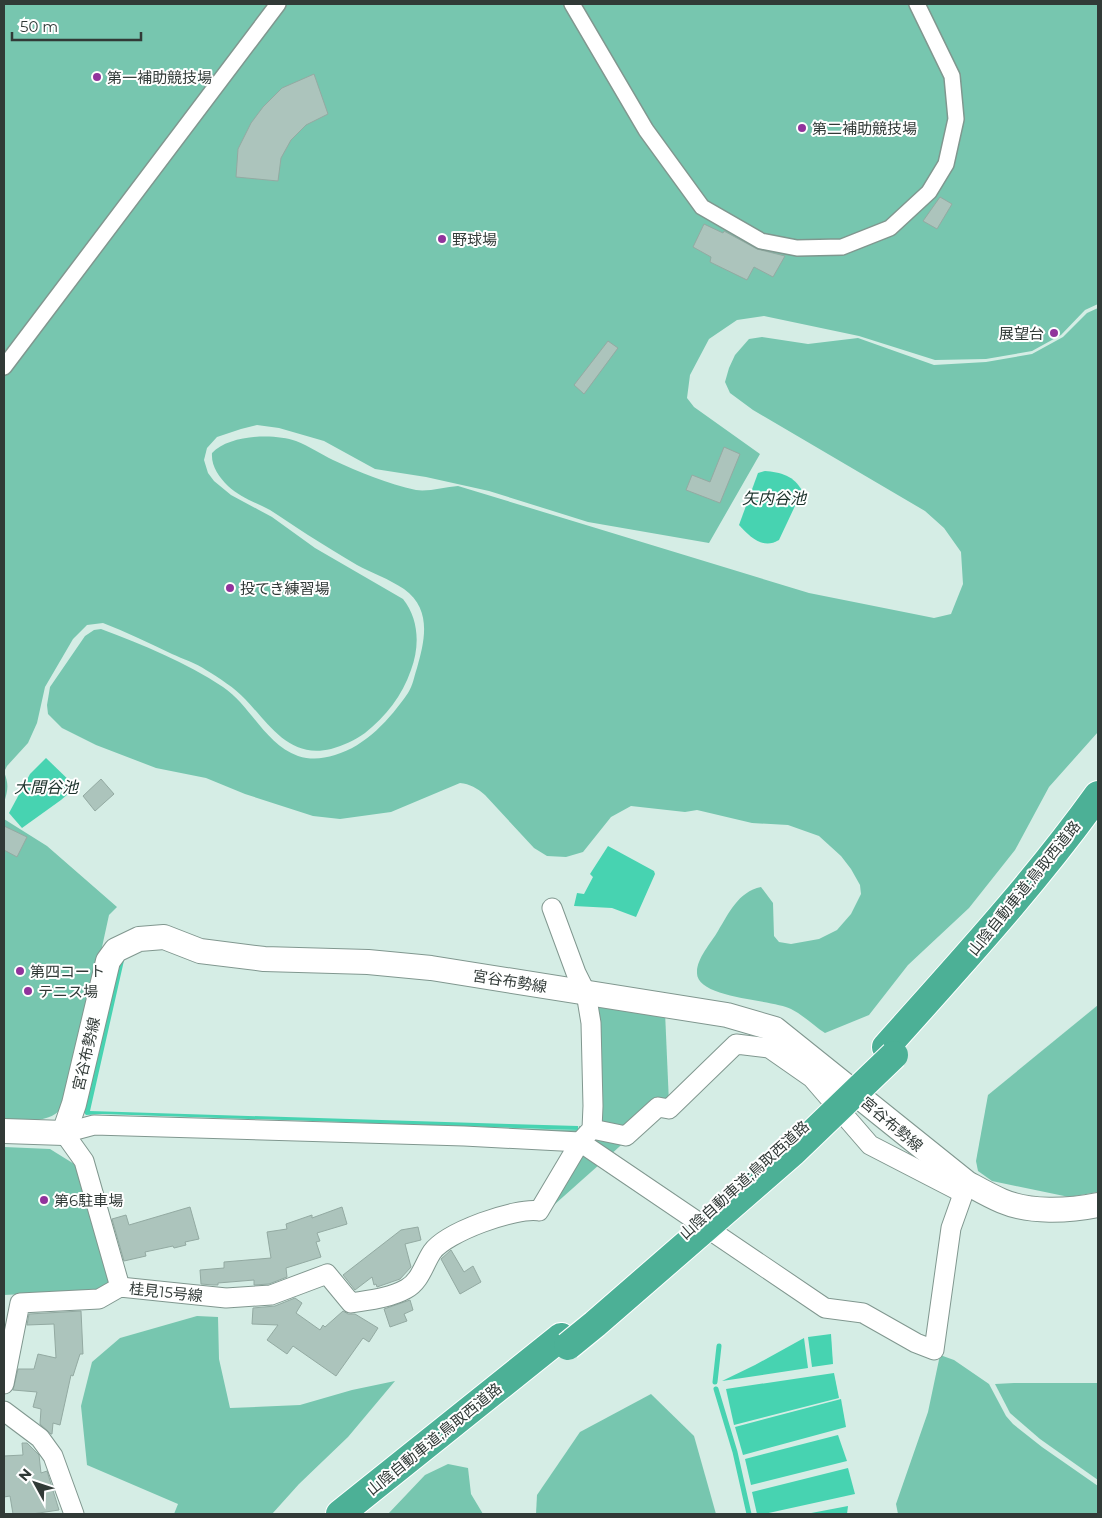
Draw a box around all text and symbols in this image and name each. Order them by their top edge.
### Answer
scale bar [12,10,141,42]
text: 50 m [20,17,58,36]
place label: 第一補助競技場 [107,68,212,87]
marker: 第一補助競技場 [91,71,103,83]
place label: 第二補助競技場 [812,119,917,138]
marker: 第二補助競技場 [796,122,808,134]
place label: 野球場 [452,230,497,249]
marker: 野球場 [436,233,448,245]
place label: 展望台 [999,324,1044,343]
marker: 展望台 [1048,327,1060,339]
water label: 矢内谷池 [742,489,808,508]
place label: 投てき練習場 [240,579,330,598]
marker: 投てき練習場 [224,582,236,594]
water label: 大間谷池 [14,778,80,797]
street label: 山陰自動車道;鳥取西道路 [964,817,1084,959]
place label: 第四コート [30,962,105,981]
marker: 第四コート [14,965,26,977]
street label: 宮谷布勢線 [471,966,549,996]
place label: テニス場 [38,982,98,1001]
marker: テニス場 [22,985,34,997]
street label: 宮谷布勢線 [68,1015,104,1093]
street label: 宮谷布勢線 [857,1093,927,1155]
street label: 山陰自動車道;鳥取西道路 [675,1117,813,1243]
place label: 第6駐車場 [54,1191,123,1210]
marker: 第6駐車場 [38,1194,50,1206]
street label: 桂見15号線 [128,1279,204,1305]
street label: 山陰自動車道;鳥取西道路 [363,1379,505,1499]
north arrow [10,1458,60,1508]
text: N [15,1465,36,1485]

